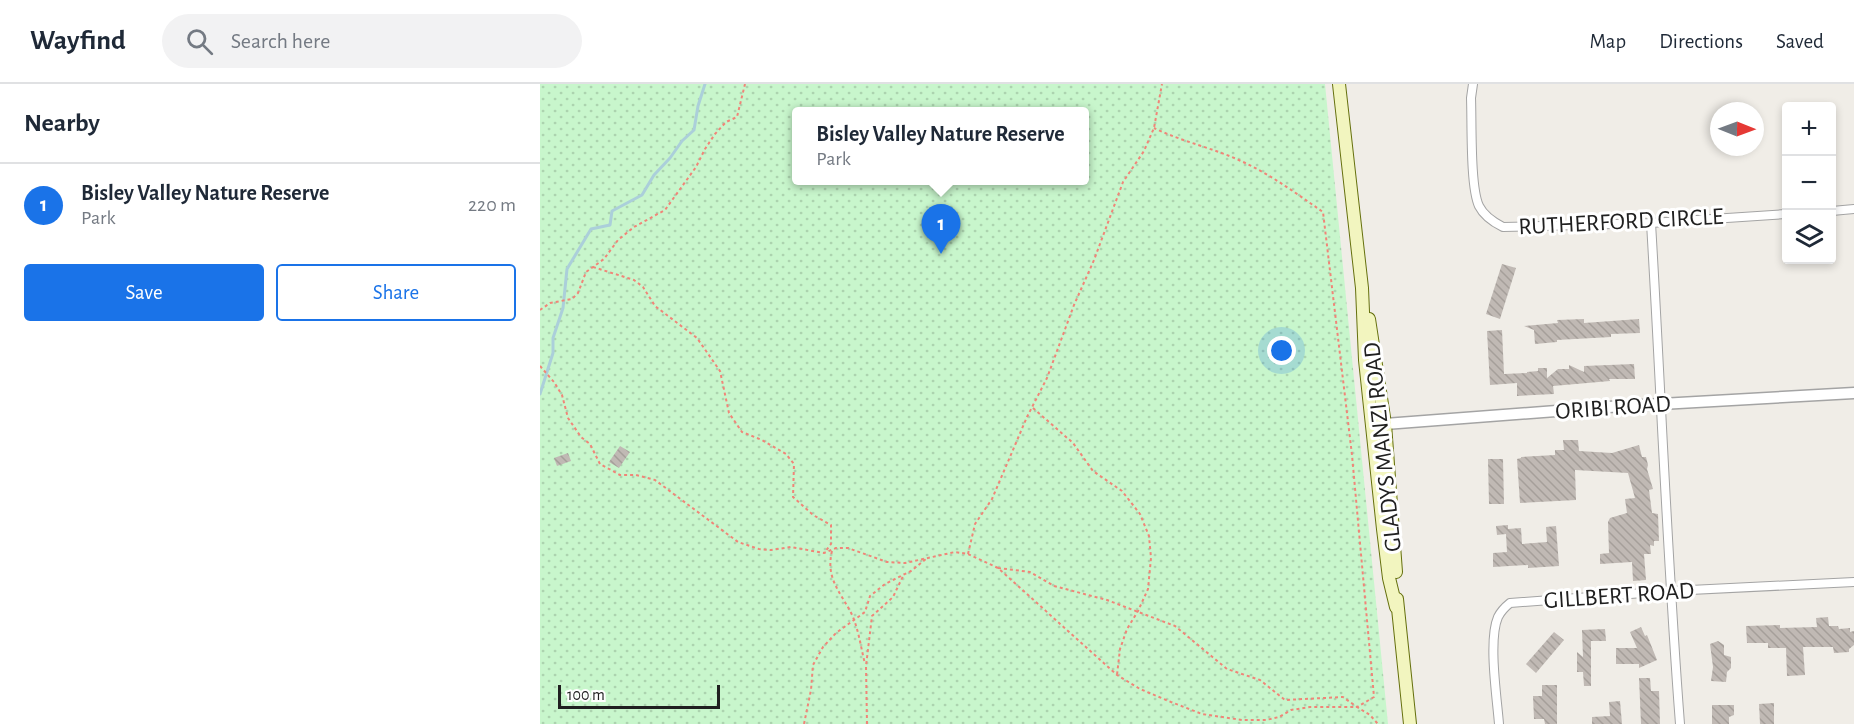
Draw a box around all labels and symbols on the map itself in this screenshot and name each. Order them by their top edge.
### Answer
north arrow [1710,102,1764,156]
pin: 1 [922,204,960,254]
street label: RUTHERFORD CIRCLE [1518,205,1725,239]
your location [1267,336,1296,365]
street label: GLADYS MANZI ROAD [1360,341,1406,553]
street label: ORIBI ROAD [1554,392,1672,424]
street label: GILLBERT ROAD [1543,579,1695,613]
scale bar [558,682,720,710]

